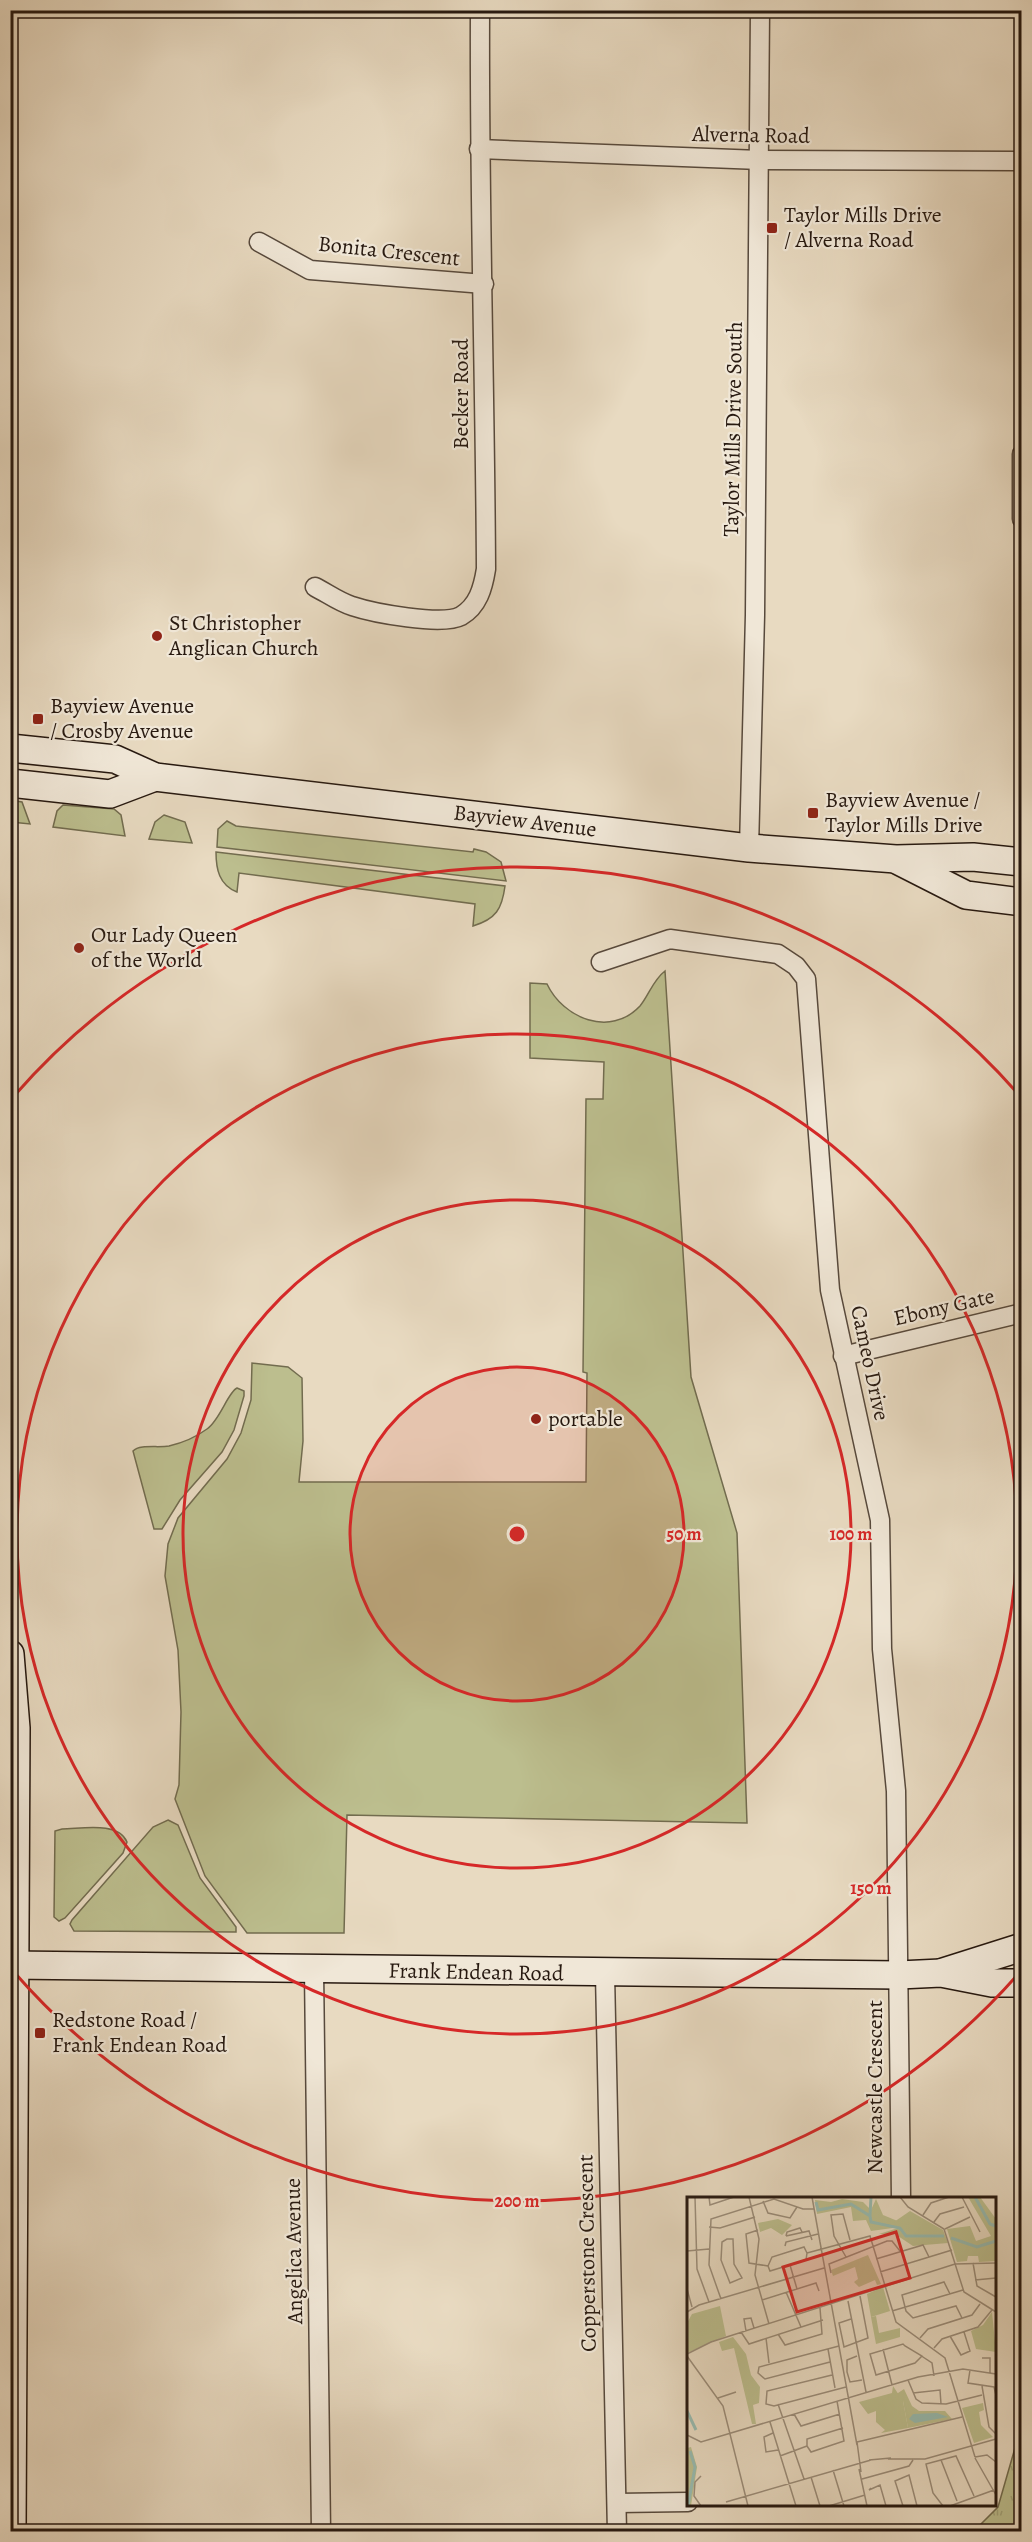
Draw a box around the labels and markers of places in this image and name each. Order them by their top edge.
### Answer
place label: Taylor Mills Drive / Alverna Road [784,200,942,255]
marker: Taylor Mills Drive / Alverna Road [765,221,779,235]
place label: St Christopher Anglican Church [168,608,319,663]
marker: St Christopher Anglican Church [150,629,164,643]
place label: Bayview Avenue / Crosby Avenue [50,691,194,746]
marker: Bayview Avenue / Crosby Avenue [31,712,45,726]
place label: Bayview Avenue / Taylor Mills Drive [825,785,983,840]
marker: Bayview Avenue / Taylor Mills Drive [806,806,820,820]
place label: Our Lady Queen of the World [91,920,237,975]
marker: Our Lady Queen of the World [72,941,86,955]
place label: portable [548,1404,623,1434]
marker: portable [529,1412,543,1426]
centre of rings [507,1524,527,1544]
place label: Redstone Road / Frank Endean Road [52,2005,227,2060]
marker: Redstone Road / Frank Endean Road [33,2026,47,2040]

